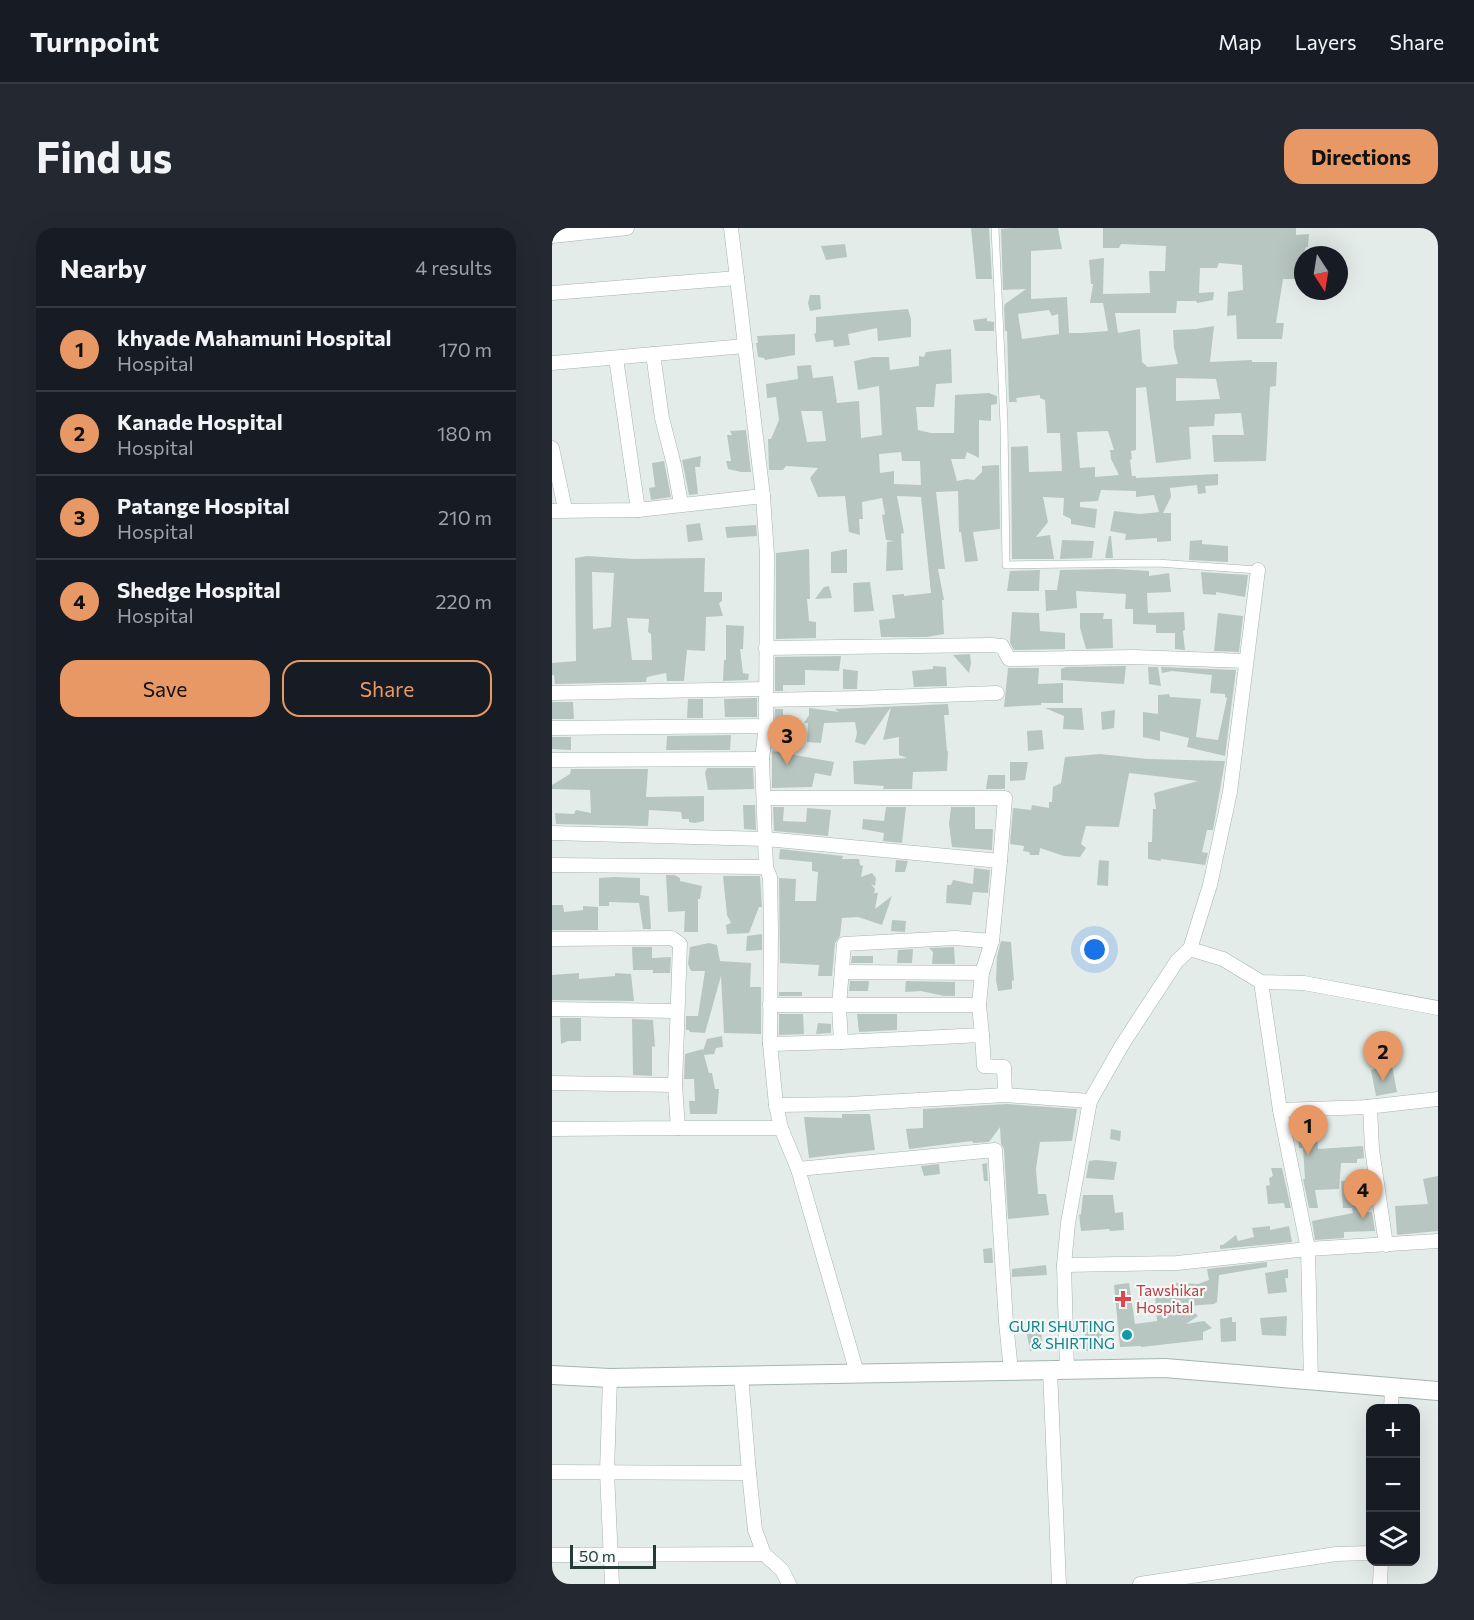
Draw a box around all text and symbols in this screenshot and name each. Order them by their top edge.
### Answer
text: Turnpoint [30,24,159,58]
text: Map [1218,29,1262,54]
text: Layers [1295,29,1357,54]
text: Share [1390,29,1444,54]
button: Directions [1284,129,1438,184]
text: Find us [36,130,172,182]
north arrow [1294,246,1348,300]
text: Nearby [60,252,147,283]
text: 4 results [415,255,492,279]
text: khyade Mahamuni Hospital [117,324,392,351]
text: 1 [75,337,84,361]
text: 170 m [439,337,492,361]
text: Hospital [117,351,194,375]
text: Kanade Hospital [117,408,283,435]
text: 2 [74,421,85,445]
text: 180 m [437,421,492,445]
text: Hospital [117,435,194,459]
text: Patange Hospital [117,492,290,519]
text: 3 [74,505,85,529]
text: 210 m [438,505,492,529]
text: Hospital [117,519,194,543]
text: Shedge Hospital [117,576,281,603]
text: 4 [73,589,86,613]
text: 220 m [436,589,492,613]
text: Hospital [117,603,194,627]
button: Save [60,660,270,717]
button: Share [282,660,492,717]
pin: 3 [768,716,806,765]
your location [1080,935,1109,964]
pin: 2 [1364,1032,1402,1081]
pin: 1 [1288,1106,1328,1155]
pin: 4 [1344,1170,1382,1219]
place label: Tawshikar Hospital [1136,1281,1205,1316]
marker: Tawshikar Hospital [1114,1290,1132,1308]
place label: GURI SHUTING & SHIRTING [1009,1317,1115,1352]
marker: GURI SHUTING & SHIRTING [1120,1328,1134,1342]
map controls [1366,1404,1420,1566]
button: + [1366,1404,1420,1458]
button: − [1366,1458,1420,1512]
button: layers [1366,1512,1420,1566]
scale bar [570,1542,656,1570]
text: 50 m [579,1546,616,1565]

